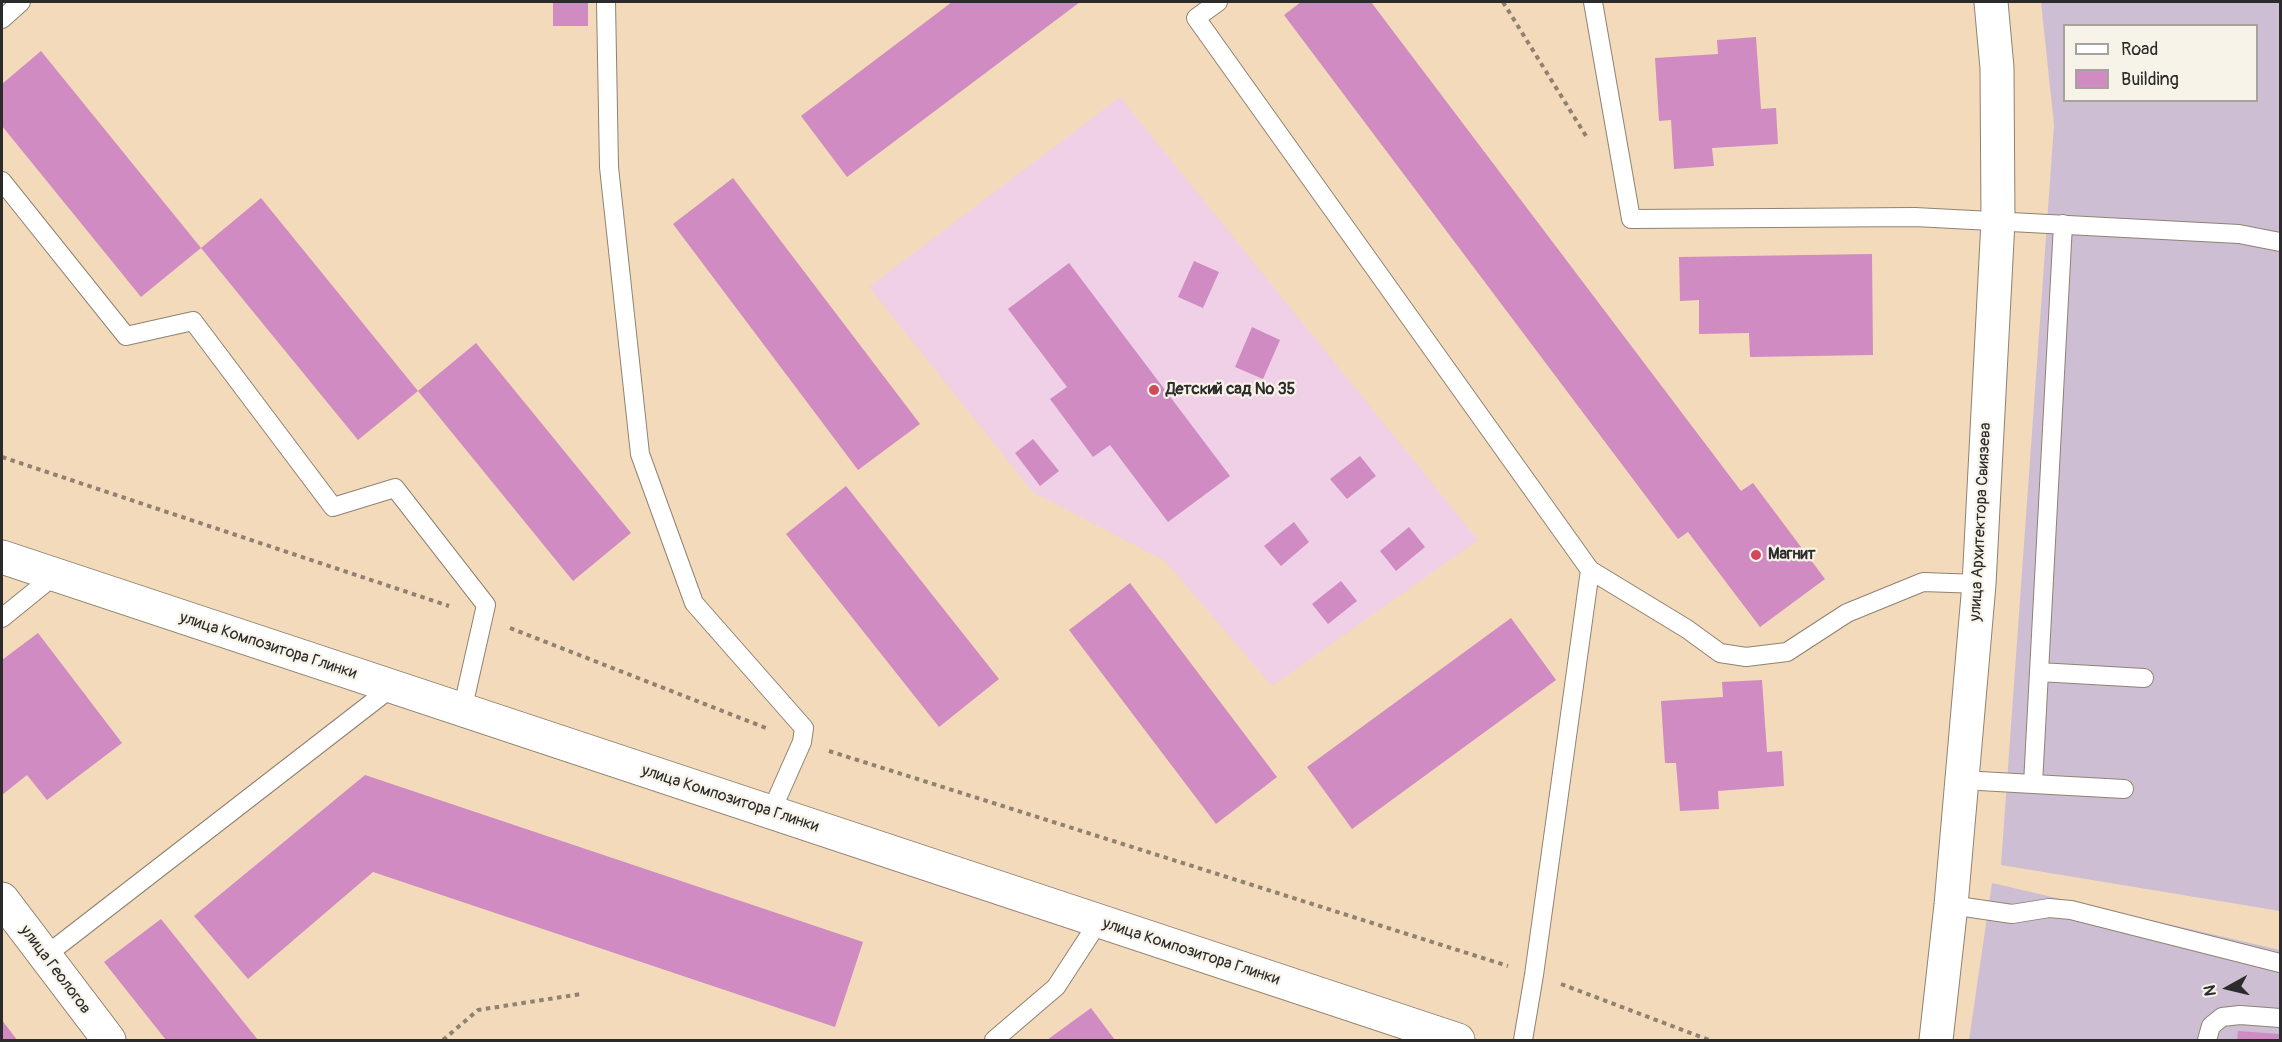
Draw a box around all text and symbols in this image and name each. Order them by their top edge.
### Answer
legend [2063,24,2258,102]
text: Road [2121,38,2158,61]
text: Building [2121,68,2179,91]
place label: Детский сад № 35 [1166,380,1295,400]
marker: Детский сад № 35 [1147,383,1161,397]
street label: улица Архитектора Свиязева [1966,422,1996,622]
place label: Магнит [1768,545,1816,565]
marker: Магнит [1749,548,1763,562]
street label: улица Композитора Глинки [177,608,359,684]
street label: улица Композитора Глинки [639,761,821,837]
street label: улица Композитора Глинки [1100,914,1282,990]
street label: улица Геологов [15,922,95,1018]
north arrow [2198,958,2258,1018]
text: N [2200,984,2221,997]

